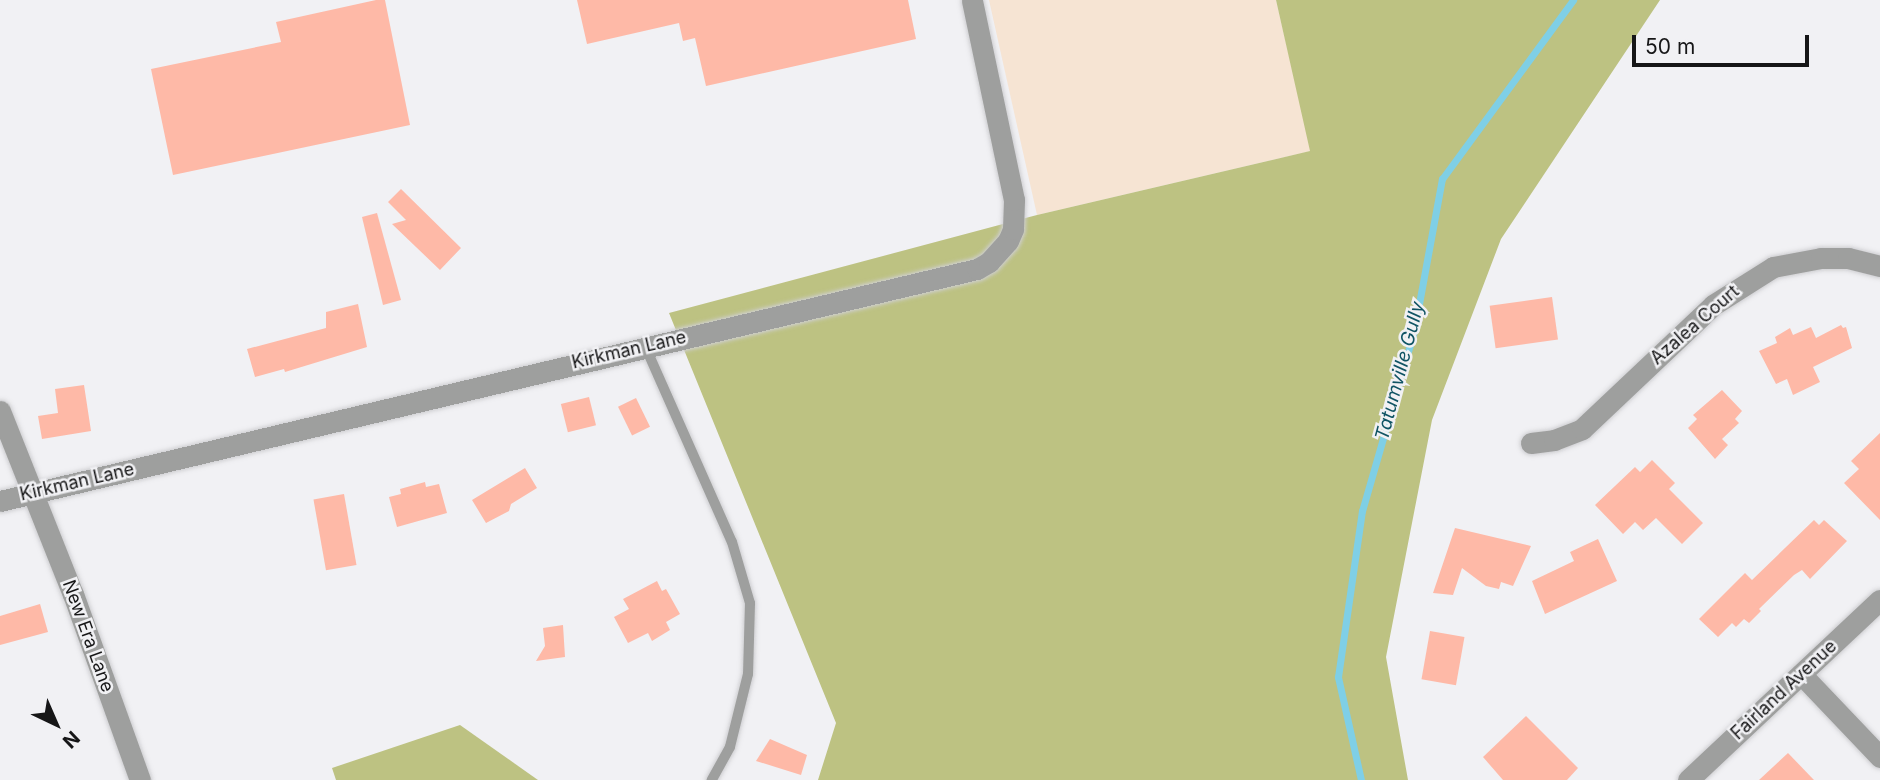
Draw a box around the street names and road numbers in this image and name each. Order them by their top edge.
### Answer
street label: Azalea Court [1646,281,1744,369]
street label: Kirkman Lane [570,326,688,374]
street label: Kirkman Lane [18,458,136,506]
street label: New Era Lane [58,577,118,695]
street label: Fairland Avenue [1727,636,1841,744]

